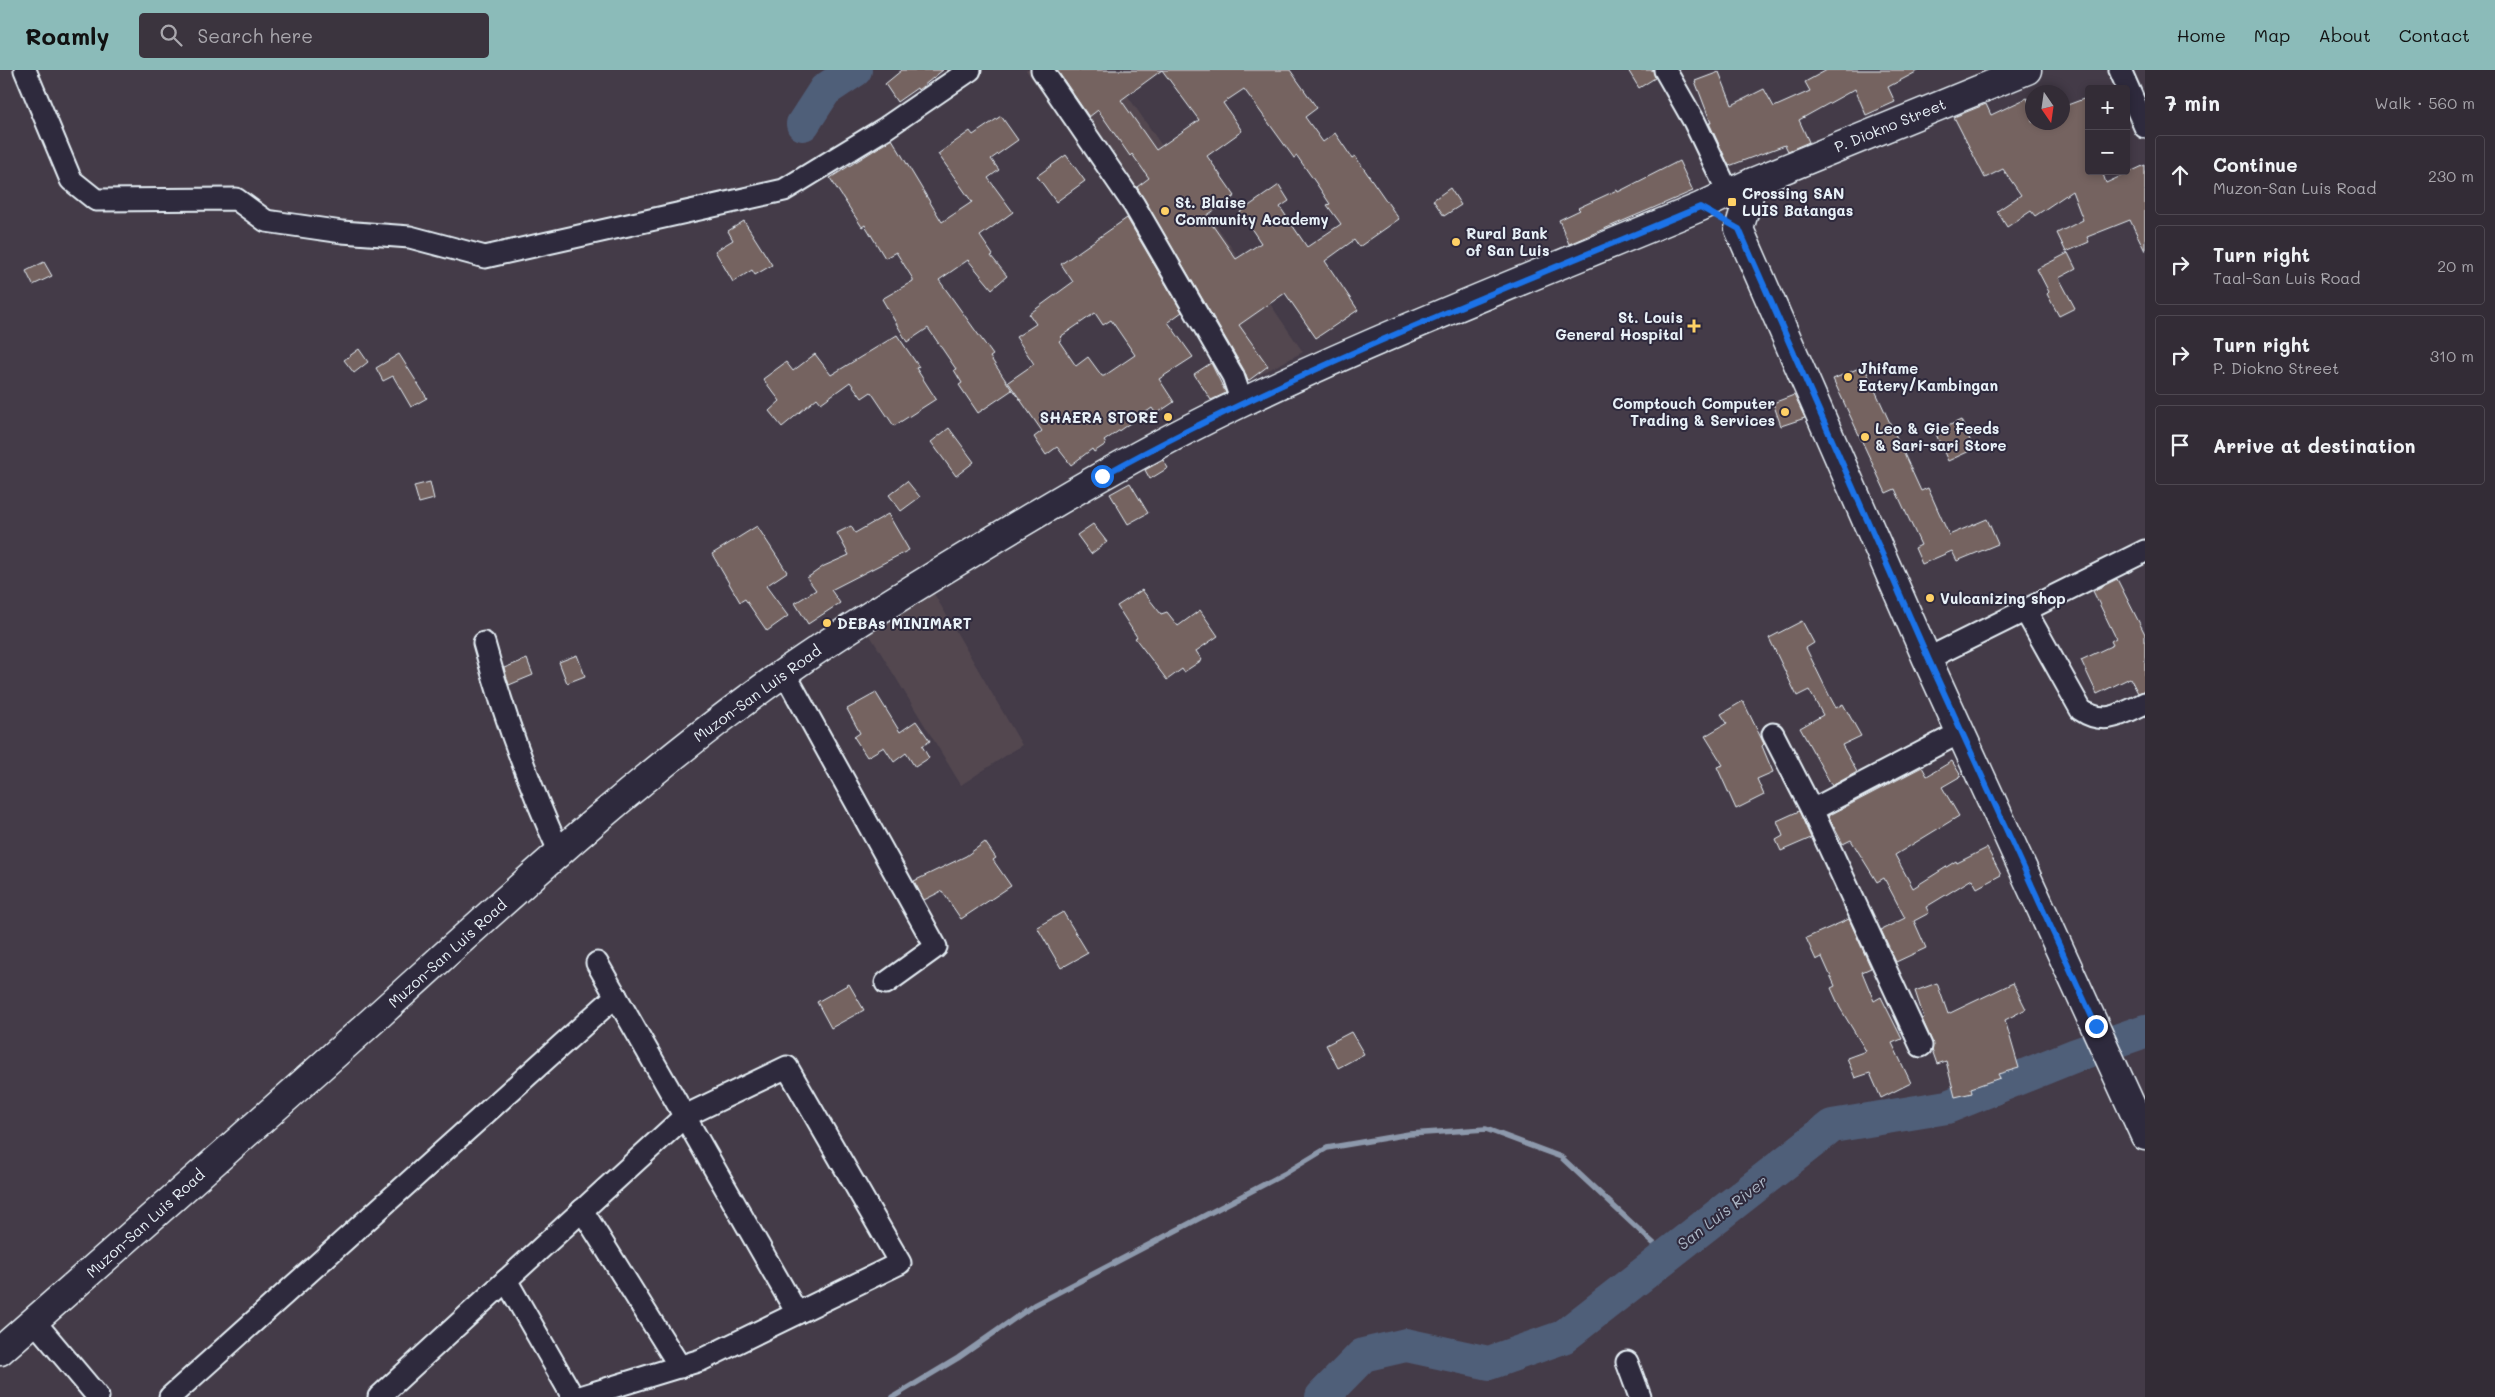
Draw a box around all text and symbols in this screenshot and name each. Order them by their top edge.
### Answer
search box [139,13,489,58]
text: Roamly [25,20,109,51]
icon: search [157,21,185,49]
text: Search here [197,23,313,48]
text: Home [2177,23,2226,47]
text: Map [2254,23,2290,47]
text: About [2318,23,2371,47]
text: Contact [2399,23,2470,47]
north arrow [2025,85,2070,130]
map controls [2085,85,2130,175]
button: + [2085,85,2130,130]
text: 7 min [2165,89,2220,116]
text: Walk · 560 m [2375,92,2475,113]
street label: P. Diokno Street [1831,94,1949,156]
button: − [2085,130,2130,175]
text: Continue [2213,152,2298,177]
icon: ahead [2166,161,2194,189]
text: 230 m [2428,165,2474,186]
text: Muzon-San Luis Road [2213,177,2376,198]
place label: Crossing SAN LUIS Batangas [1742,183,1853,220]
place label: St. Blaise Community Academy [1175,192,1329,229]
marker: Crossing SAN LUIS Batangas [1726,196,1738,208]
marker: St. Blaise Community Academy [1159,205,1171,217]
place label: Rural Bank of San Luis [1466,223,1549,260]
marker: Rural Bank of San Luis [1450,236,1462,248]
text: Turn right [2213,242,2310,267]
icon: right [2166,251,2194,279]
text: 20 m [2437,255,2474,276]
text: Taal-San Luis Road [2213,267,2360,288]
place label: St. Louis General Hospital [1555,307,1683,344]
marker: St. Louis General Hospital [1687,319,1701,333]
text: Turn right [2213,332,2310,357]
icon: right [2166,341,2194,369]
text: 310 m [2430,345,2474,366]
text: P. Diokno Street [2213,357,2339,378]
place label: Jhifame Eatery/Kambingan [1858,358,1998,395]
marker: Jhifame Eatery/Kambingan [1842,371,1854,383]
place label: Comptouch Computer Trading & Services [1612,393,1775,430]
marker: Comptouch Computer Trading & Services [1779,406,1791,418]
place label: SHAERA STORE [1040,407,1158,427]
marker: SHAERA STORE [1162,411,1174,423]
place label: Leo & Gie Feeds & Sari-sari Store [1875,418,2006,455]
marker: Leo & Gie Feeds & Sari-sari Store [1859,431,1871,443]
icon: arrive [2166,431,2194,459]
text: Arrive at destination [2213,433,2416,458]
route start [1091,465,1114,488]
place label: Vulcanizing shop [1940,588,2066,608]
marker: Vulcanizing shop [1924,592,1936,604]
place label: DEBAs MINIMART [837,613,972,633]
marker: DEBAs MINIMART [821,617,833,629]
street label: Muzon-San Luis Road [689,640,825,746]
street label: Muzon-San Luis Road [383,894,511,1012]
route end [2085,1015,2108,1038]
street label: Muzon-San Luis Road [81,1164,209,1282]
water label: San Luis River [1672,1170,1772,1254]

